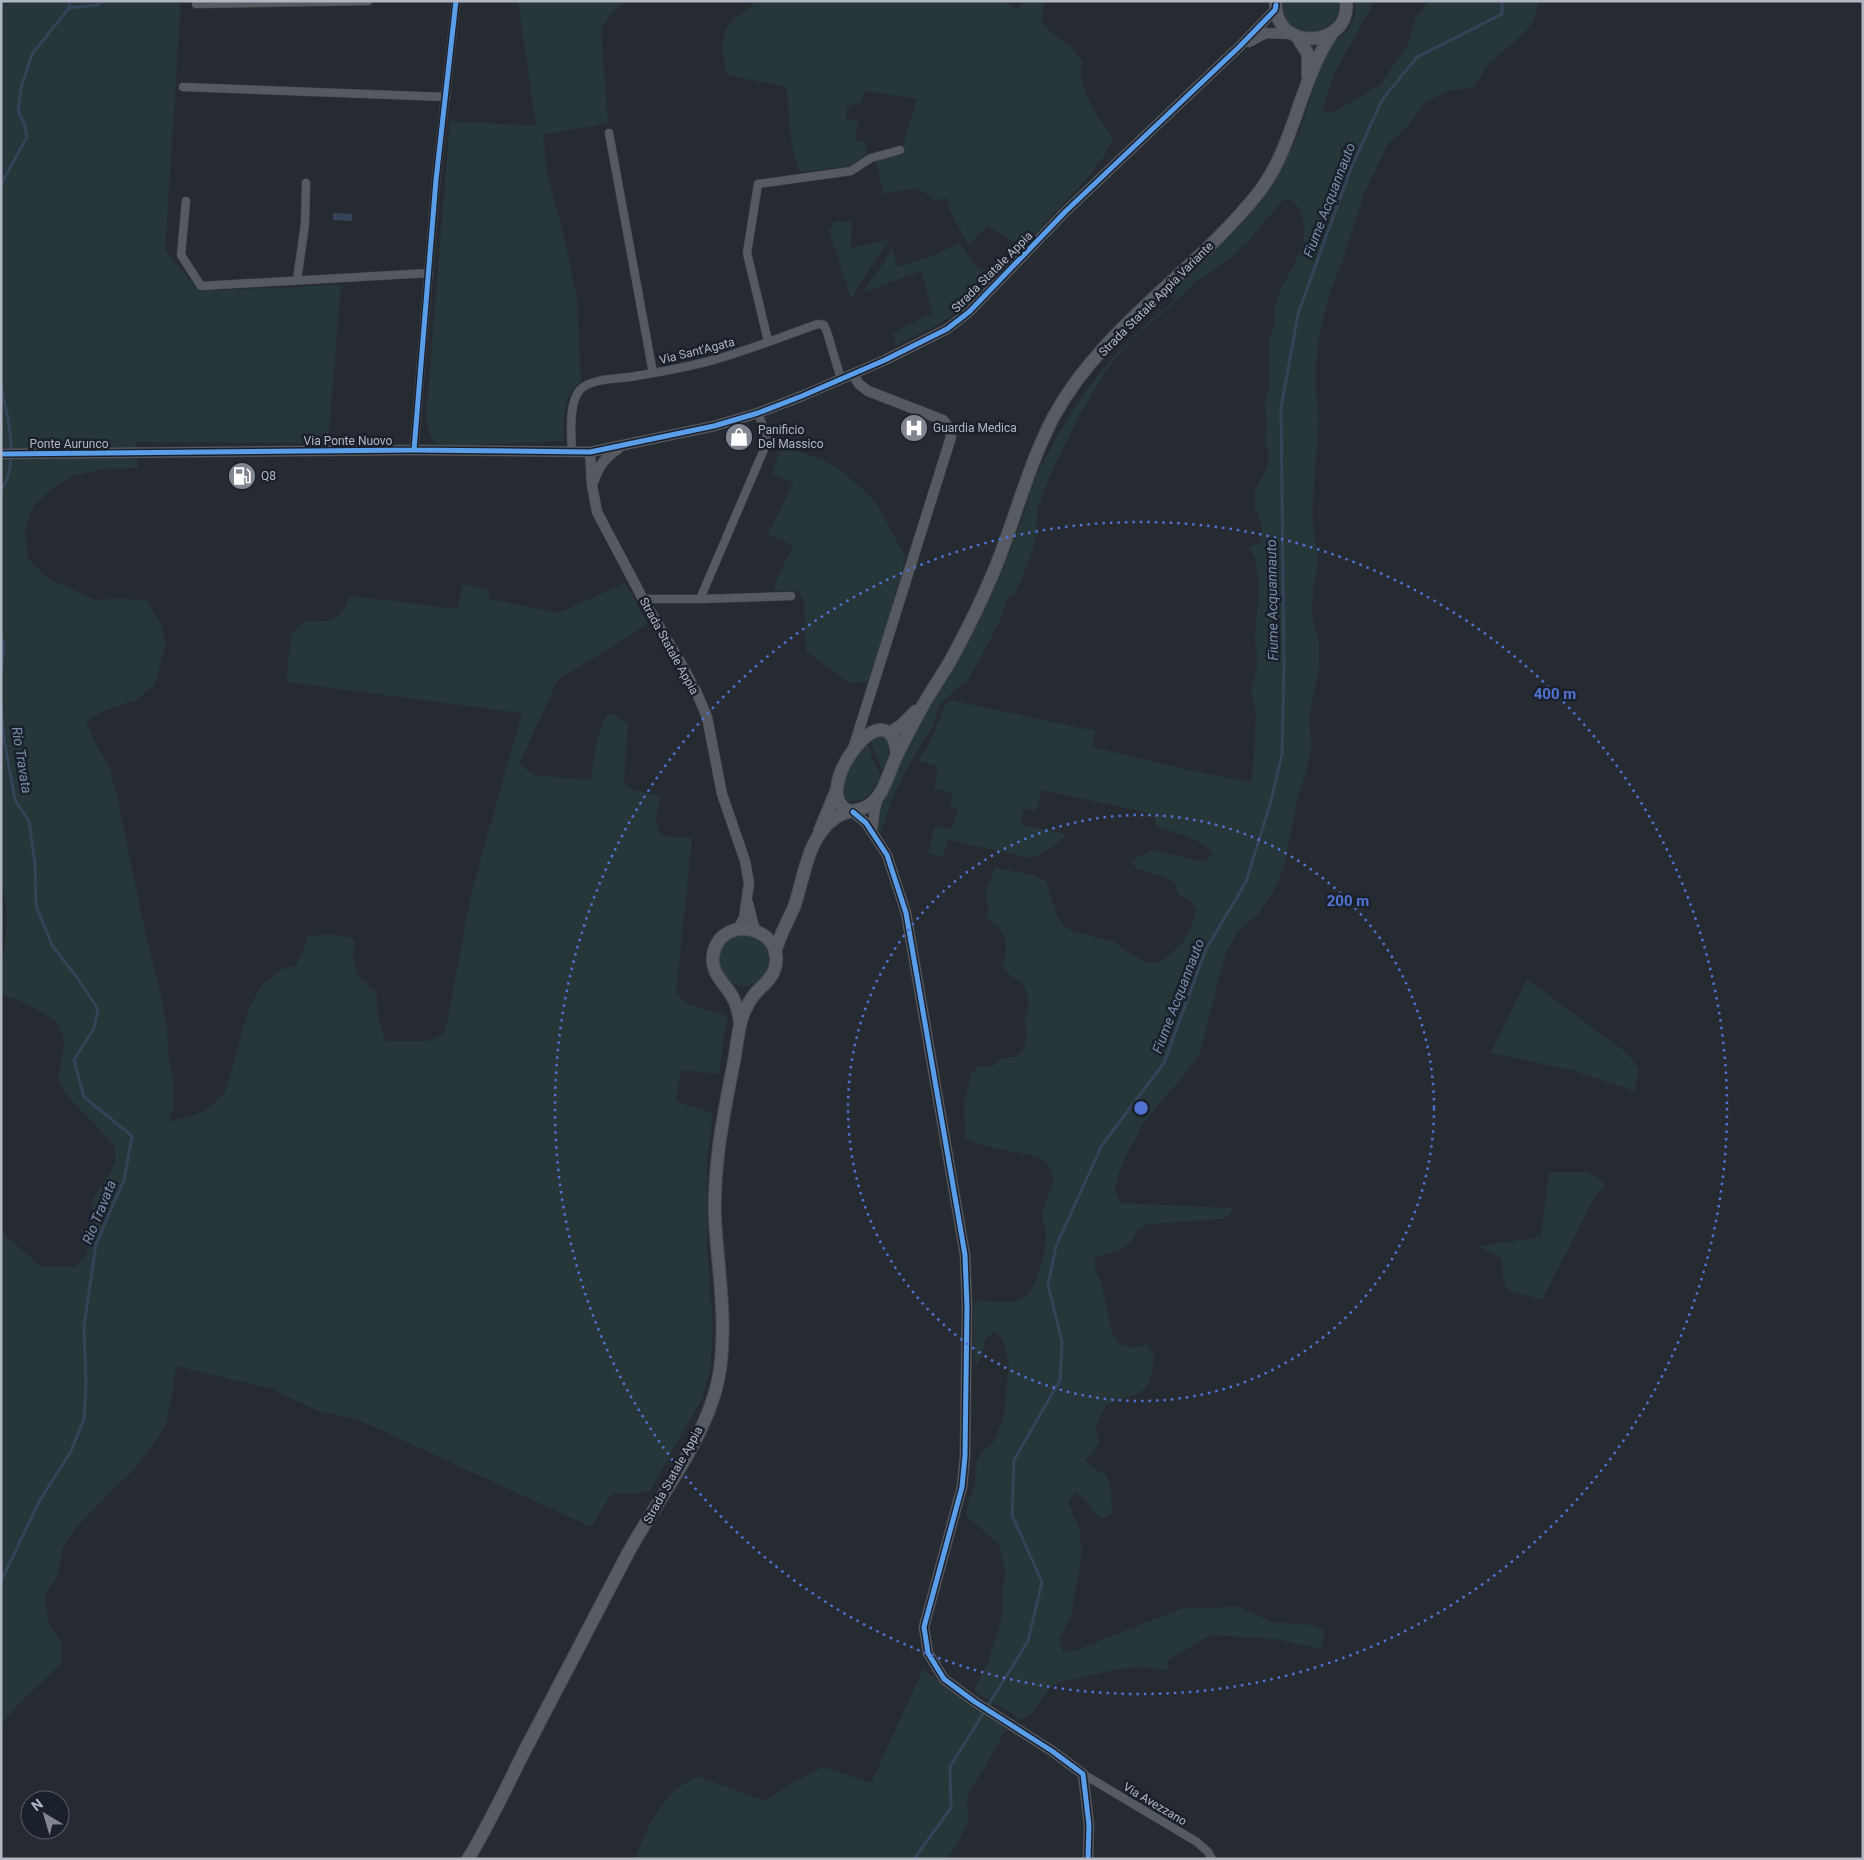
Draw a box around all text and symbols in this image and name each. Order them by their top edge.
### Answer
water label: Fiume Acquannauto [1300,140,1358,260]
street label: Strada Statale Appia [949,229,1035,315]
street label: Strada Statale Appia Variante [1096,239,1216,359]
street label: Via Sant'Agata [658,335,736,367]
hospital icon: Guardia Medica [899,413,929,443]
place label: Guardia Medica [933,421,1017,435]
shop icon: Panificio Del Massico [724,422,754,452]
place label: Panificio Del Massico [758,423,824,451]
street label: Via Ponte Nuovo [304,434,393,448]
street label: Ponte Aurunco [29,437,109,451]
fuel station icon: Q8 [227,461,257,491]
place label: Q8 [261,469,276,483]
water label: Fiume Acquannauto [1263,539,1281,661]
street label: Strada Statale Appia [637,595,701,697]
text: 400 m [1534,685,1576,703]
water label: Rio Travata [9,725,35,795]
text: 200 m [1327,892,1369,910]
water label: Fiume Acquannauto [1149,936,1207,1056]
centre of rings [1132,1099,1150,1117]
water label: Rio Travata [79,1178,119,1246]
street label: Strada Statale Appia [641,1424,705,1526]
street label: Via Avezzano [1121,1780,1189,1829]
north arrow [20,1790,70,1840]
text: N [28,1795,46,1814]

